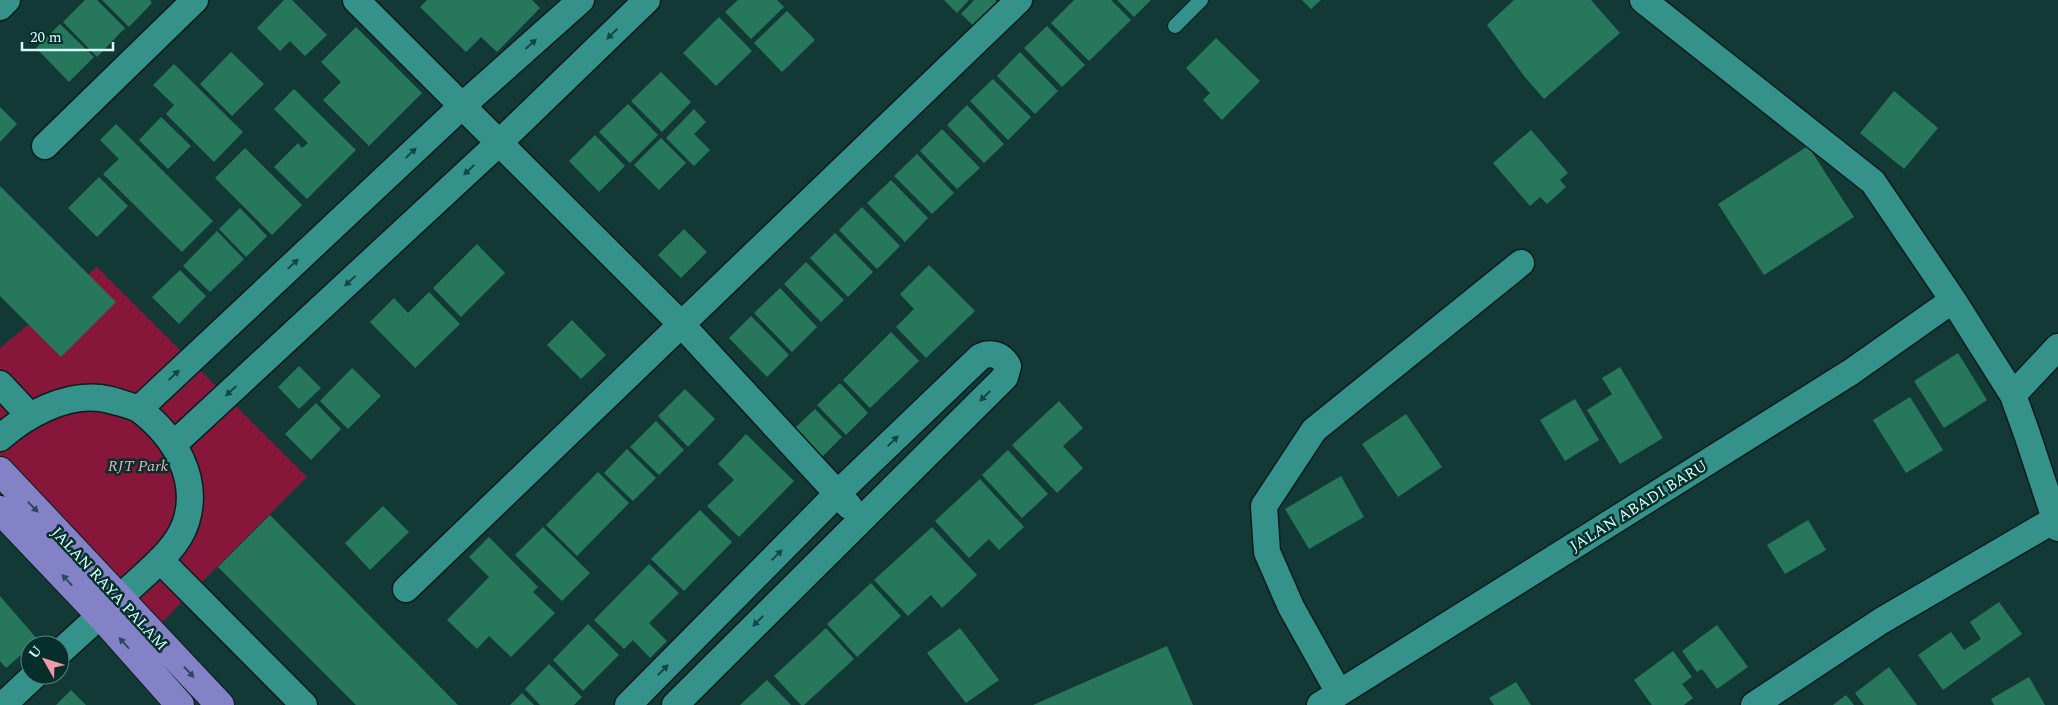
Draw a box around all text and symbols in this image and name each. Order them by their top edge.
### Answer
scale bar [22,20,114,52]
text: 20 m [30,26,62,49]
one-way arrow [606,28,618,40]
one-way arrow [525,38,537,50]
one-way arrow [405,147,417,159]
one-way arrow [464,164,476,176]
one-way arrow [286,258,298,270]
one-way arrow [345,275,357,287]
one-way arrow [168,369,180,381]
one-way arrow [226,385,238,397]
one-way arrow [980,390,992,402]
one-way arrow [886,435,898,447]
park label: RJT Park [108,454,169,478]
street label: JALAN ABADI BARU [1565,454,1712,558]
one-way arrow [27,501,39,513]
street label: JALAN RAYA PALAM [45,521,173,656]
one-way arrow [771,549,783,561]
one-way arrow [61,574,73,586]
one-way arrow [753,615,765,627]
north arrow [20,635,70,685]
one-way arrow [118,637,130,649]
text: U [23,641,47,663]
one-way arrow [183,665,195,677]
one-way arrow [656,665,668,677]

